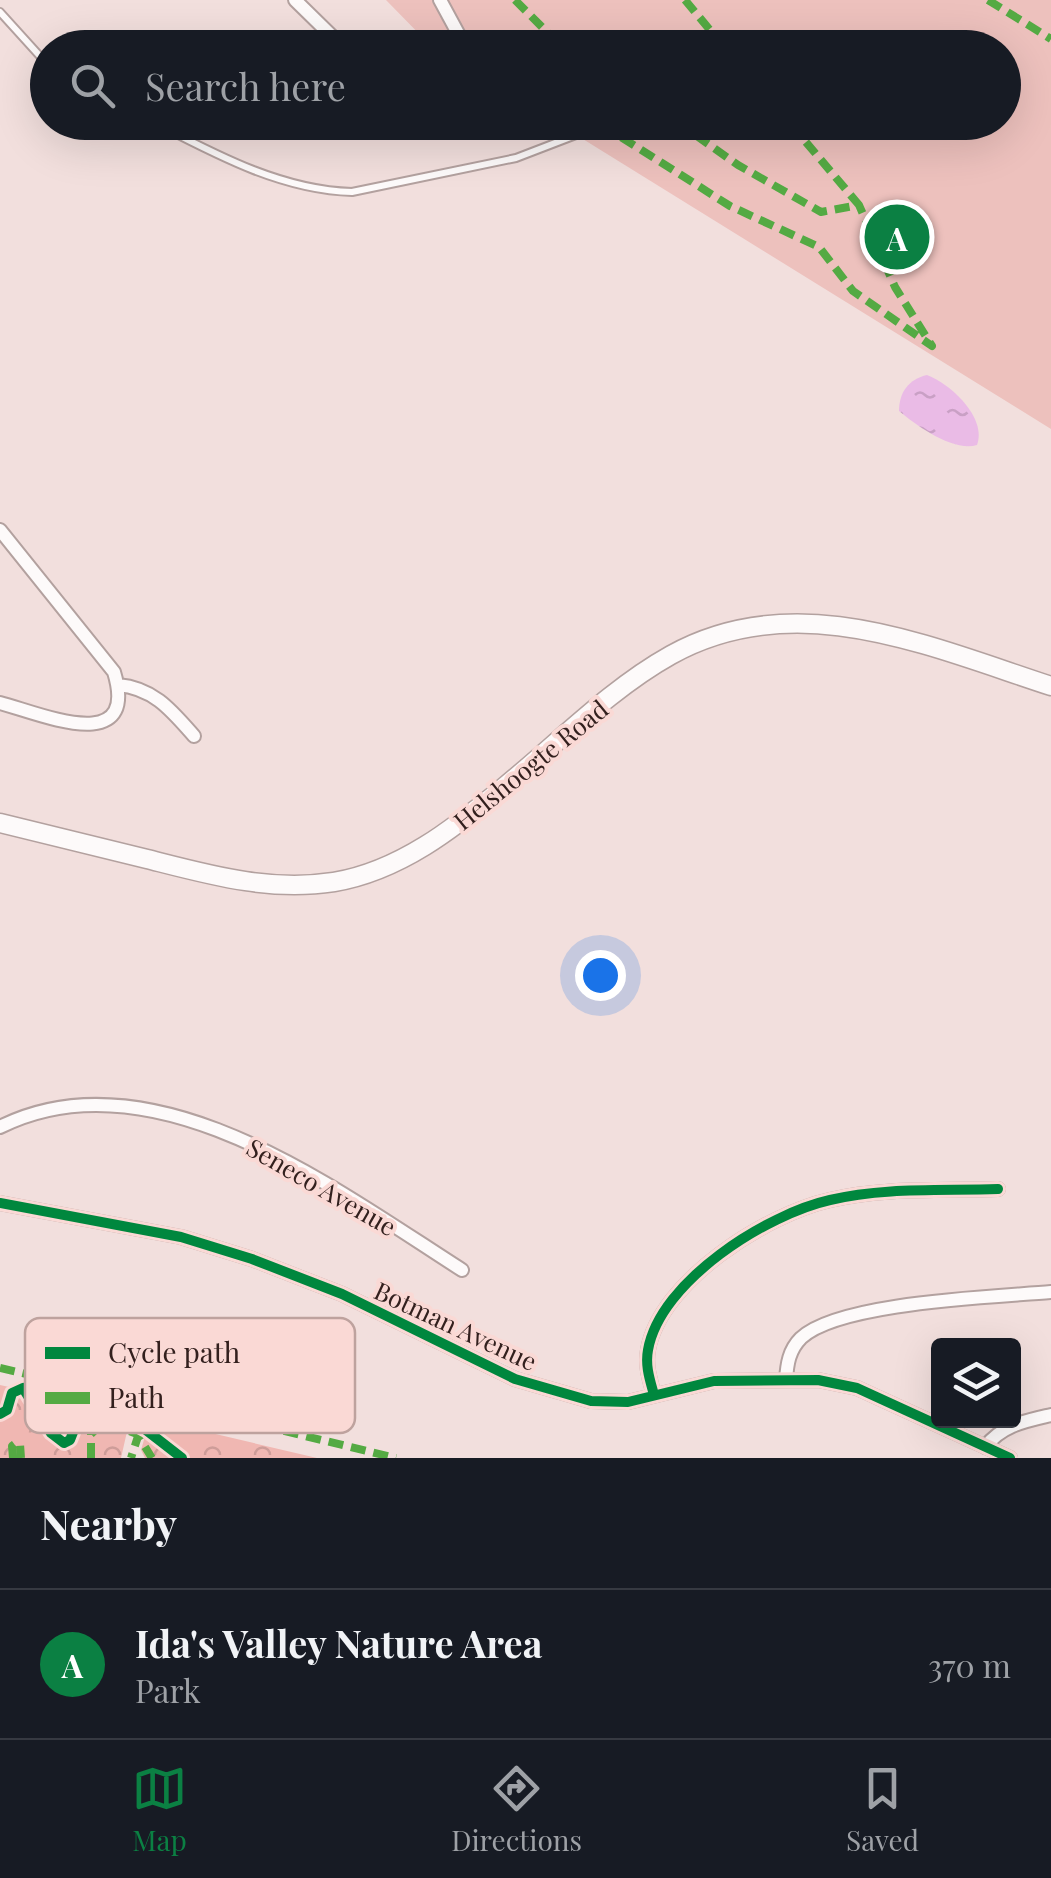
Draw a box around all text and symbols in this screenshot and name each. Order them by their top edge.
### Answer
search box [30,30,1021,140]
icon: search [65,58,120,113]
text: Search here [145,60,346,111]
pin: A [864,200,930,274]
street label: Helshoogte Road [446,692,614,836]
your location [575,950,626,1001]
street label: Seneco Avenue [241,1130,403,1242]
street label: Botman Avenue [369,1273,543,1377]
legend [25,1318,355,1433]
text: Cycle path [108,1333,241,1370]
map controls [931,1338,1021,1428]
button: layers [931,1338,1021,1428]
text: Path [108,1378,165,1415]
text: Nearby [40,1495,177,1551]
text: Ida's Valley Nature Area [135,1617,542,1668]
text: A [62,1643,83,1686]
text: 370 m [928,1643,1011,1686]
text: Park [135,1668,201,1711]
tab: Map [132,1761,187,1858]
tab: Directions [451,1761,582,1858]
tab: Saved [846,1761,919,1858]

